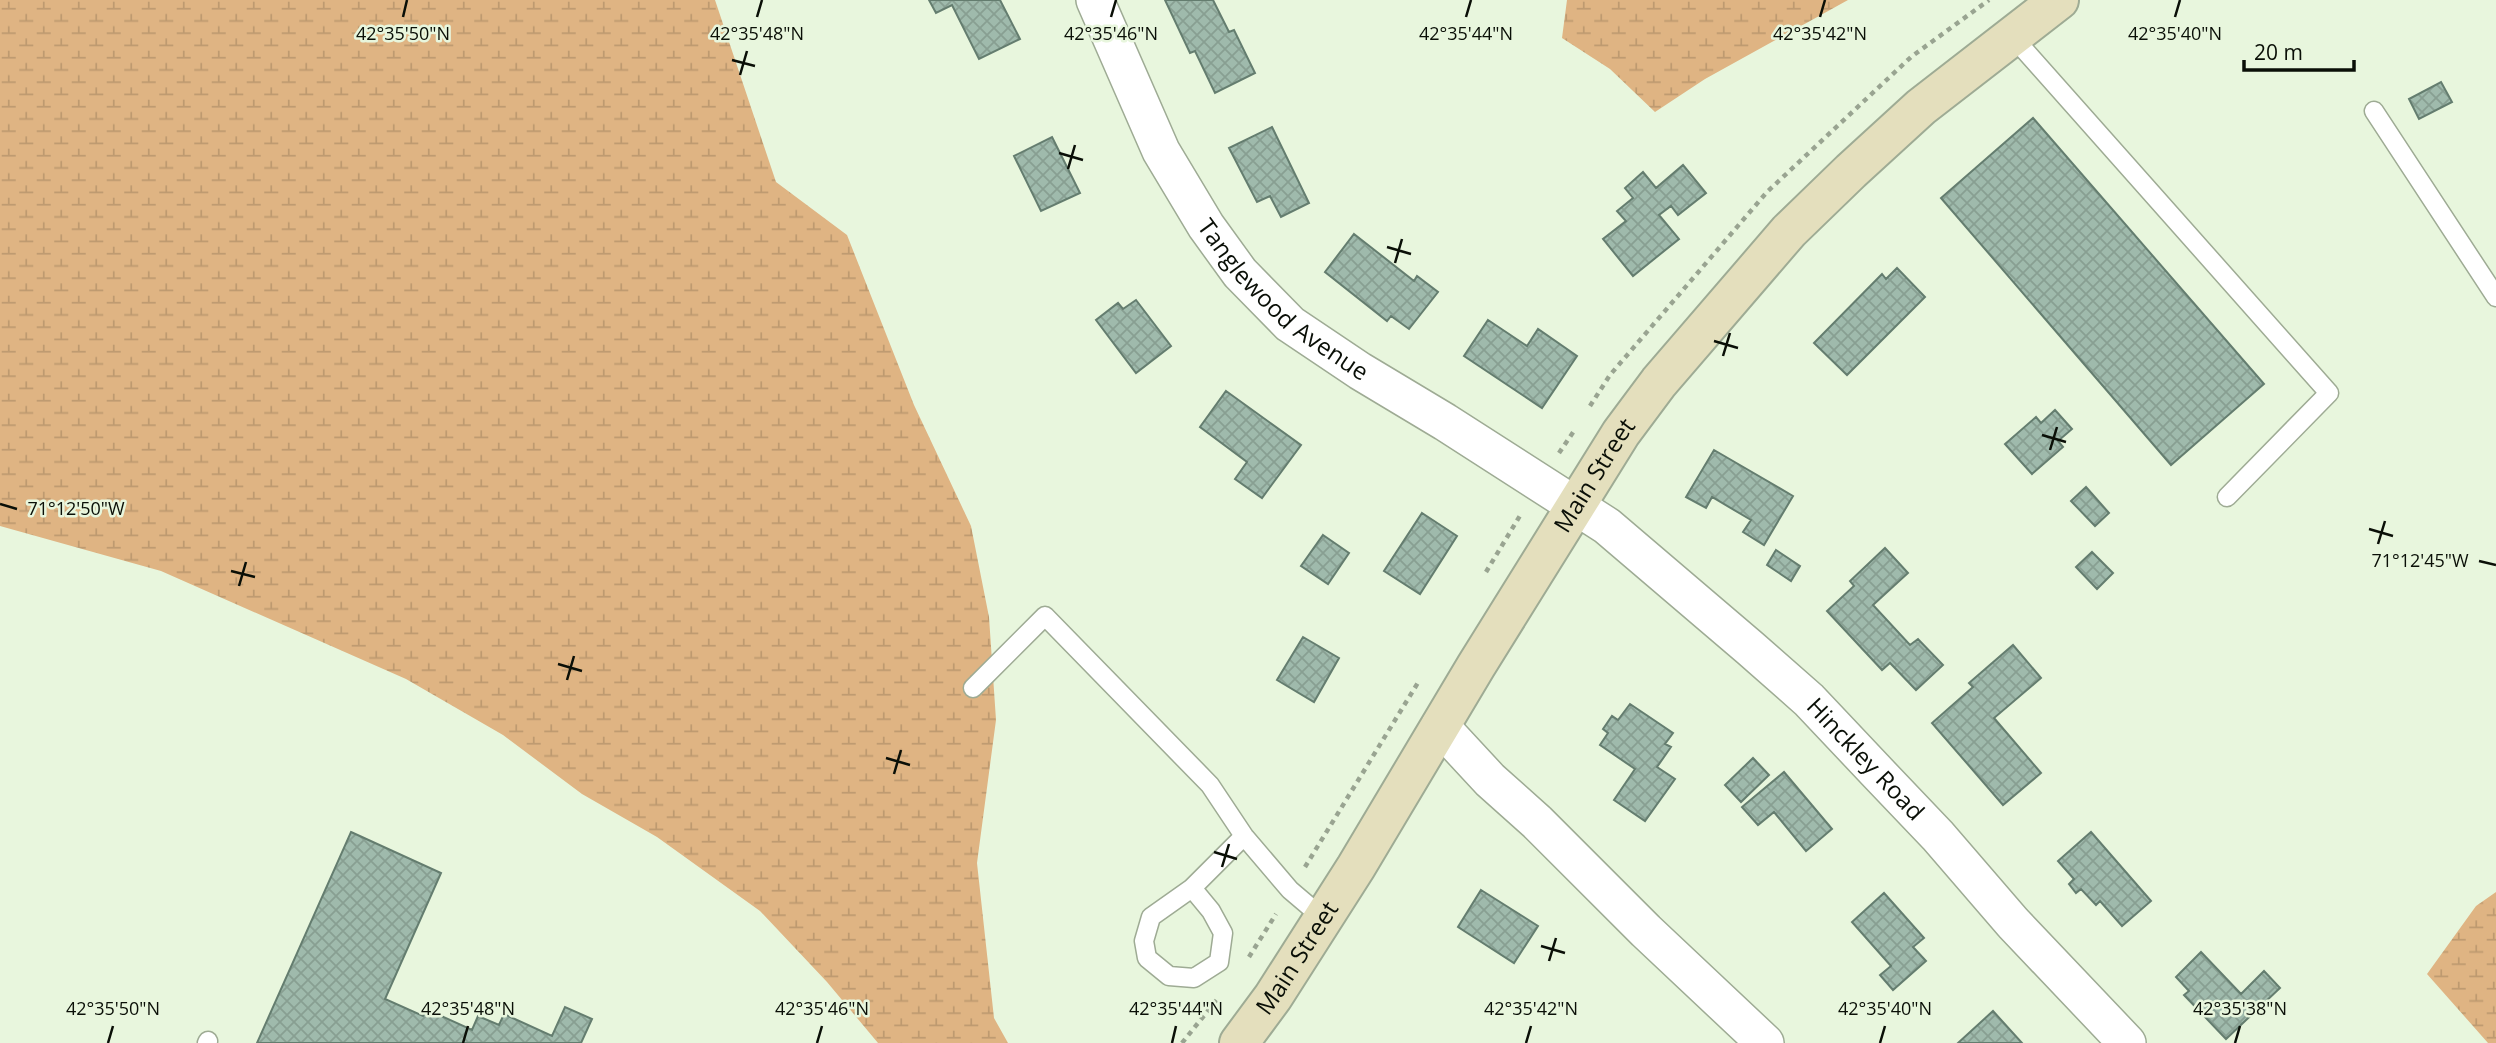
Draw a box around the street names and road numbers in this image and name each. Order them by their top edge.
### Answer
street label: Tanglewood Avenue [1191,211,1375,387]
street label: Main Street [1545,411,1642,538]
street label: Hinckley Road [1800,690,1932,827]
street label: Main Street [1247,894,1345,1021]

